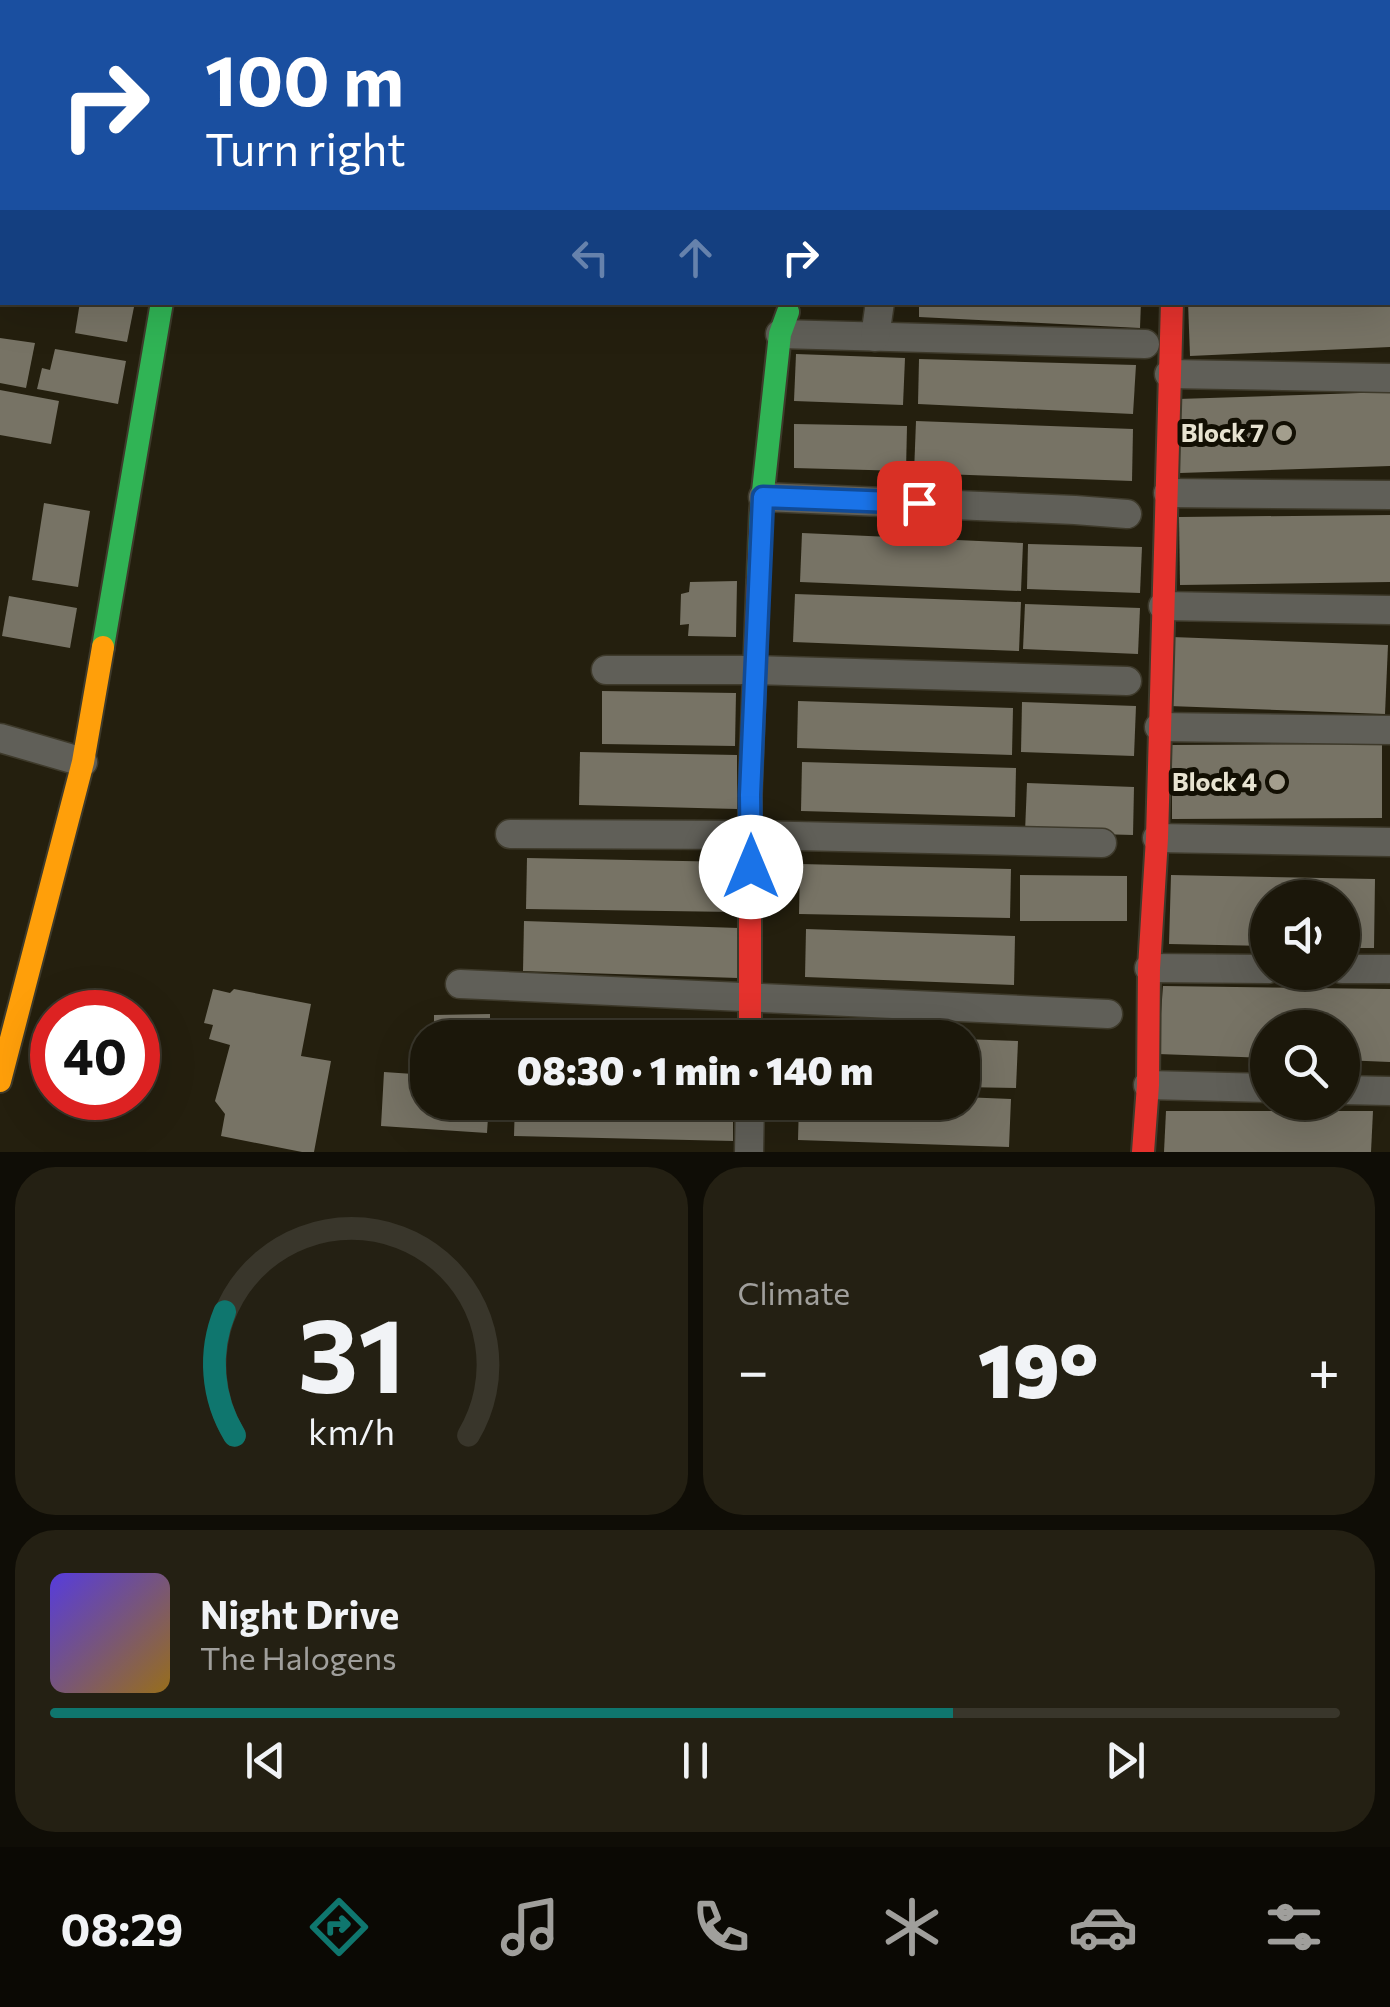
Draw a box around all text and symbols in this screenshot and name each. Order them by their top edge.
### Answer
text: 100 m [205,35,404,120]
icon: right [40,40,170,170]
text: Turn right [205,120,406,175]
icon: left [563,230,618,285]
icon: ahead [668,230,723,285]
icon: right [773,230,828,285]
place label: Block 7 [1181,417,1264,447]
marker: Block 7 [1273,422,1295,444]
pin [877,461,962,546]
icon: arrive [892,476,947,531]
place label: Block 4 [1172,766,1257,796]
marker: Block 4 [1266,771,1288,793]
position arrow [699,815,803,919]
map controls [1250,880,1360,1120]
button: sound [1250,880,1360,990]
speed limit sign: 40 [30,990,160,1120]
button: search [1250,1010,1360,1120]
text: 08:30 · 1 min · 140 m [517,1046,873,1093]
text: Climate [738,1272,850,1312]
text: 31 [297,1287,405,1414]
text: 19° [978,1322,1098,1413]
text: − [738,1335,769,1402]
text: + [1308,1335,1340,1402]
text: km/h [308,1409,395,1452]
text: Night Drive [200,1590,399,1637]
text: The Halogens [200,1637,397,1677]
icon: previous [238,1733,293,1788]
icon: pause [668,1733,723,1788]
icon: next [1098,1733,1153,1788]
icon: directions [304,1892,374,1962]
icon: music [495,1892,565,1962]
icon: phone [686,1892,756,1962]
icon: climate [877,1892,947,1962]
icon: car [1068,1892,1138,1962]
icon: filters [1259,1892,1329,1962]
text: 08:29 [61,1900,183,1955]

